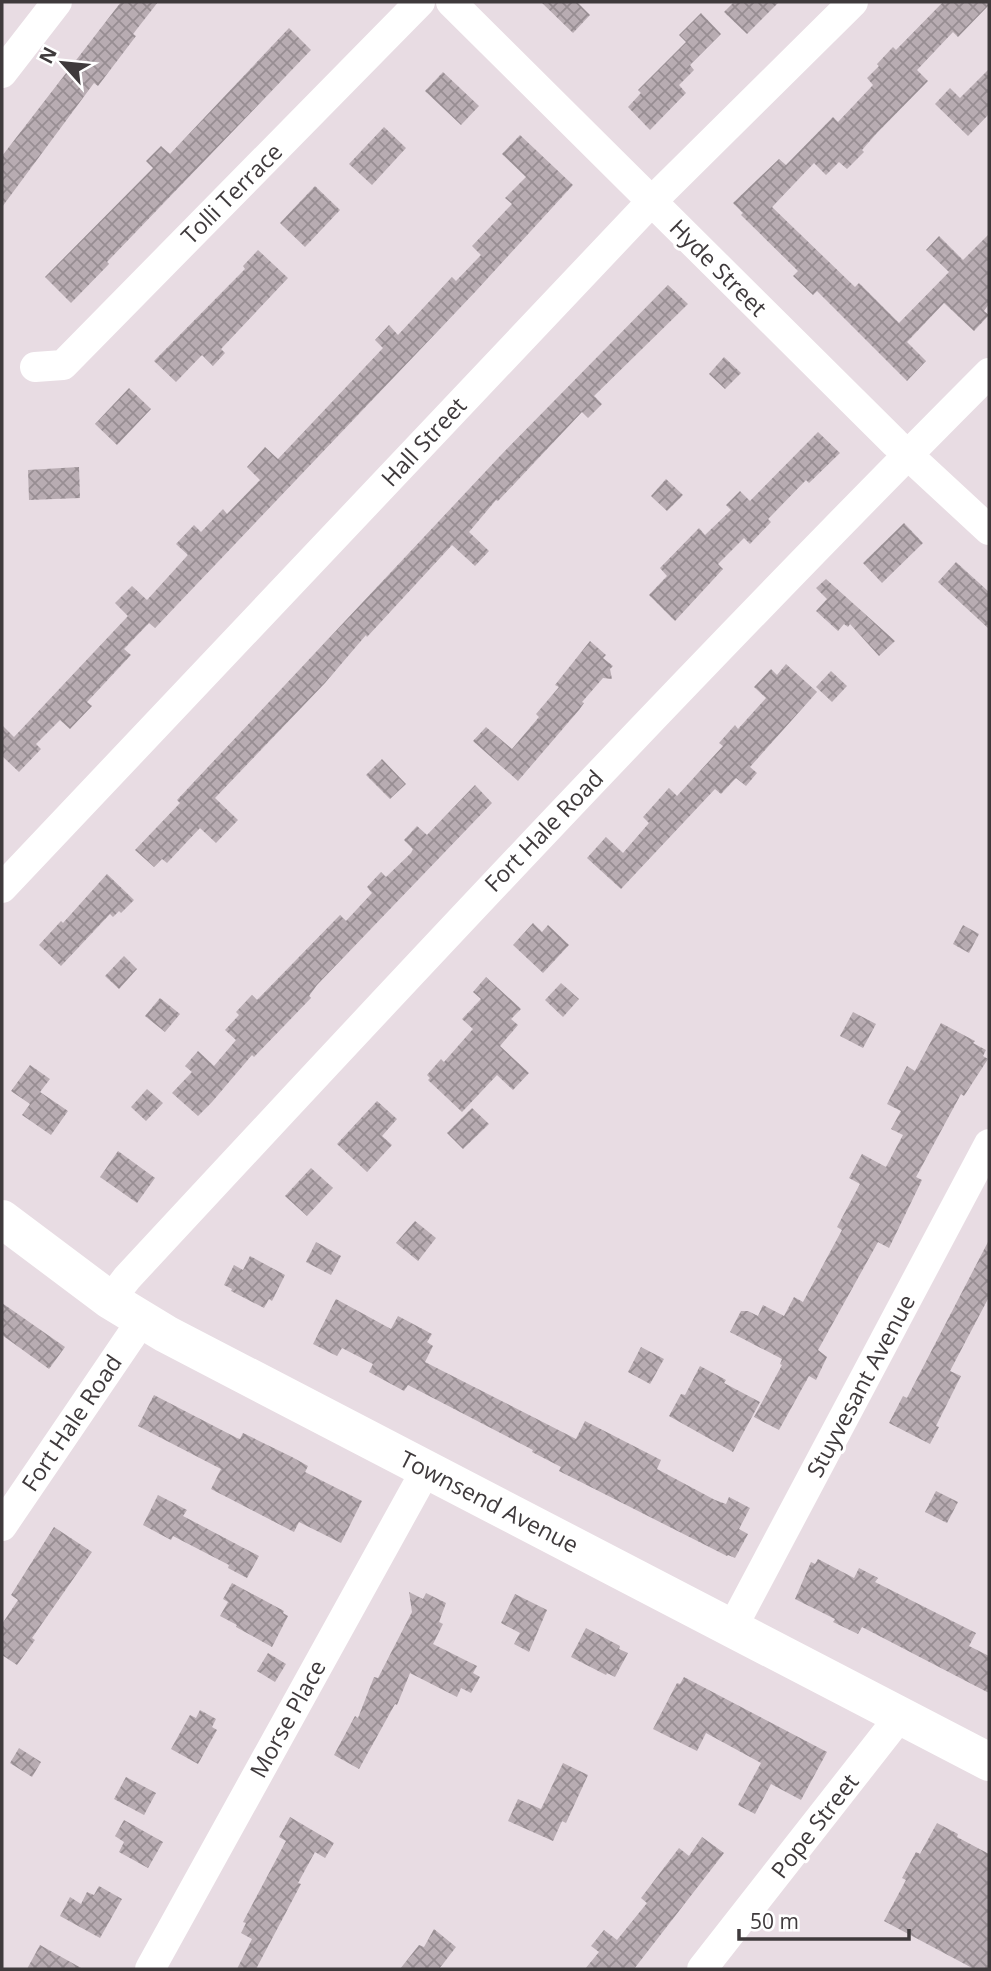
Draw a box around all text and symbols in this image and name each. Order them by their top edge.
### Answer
north arrow [28,28,98,98]
text: N [33,42,63,68]
street label: Tolli Terrace [174,136,289,251]
street label: Hyde Street [663,212,774,323]
street label: Hall Street [374,390,473,493]
street label: Fort Hale Road [477,762,610,898]
street label: Stuyvesant Avenue [798,1288,922,1483]
street label: Fort Hale Road [14,1348,129,1497]
street label: Townsend Avenue [395,1442,584,1560]
street label: Morse Place [242,1654,333,1783]
street label: Pope Street [763,1766,865,1884]
scale bar [739,1898,909,1942]
text: 50 m [750,1907,799,1935]

